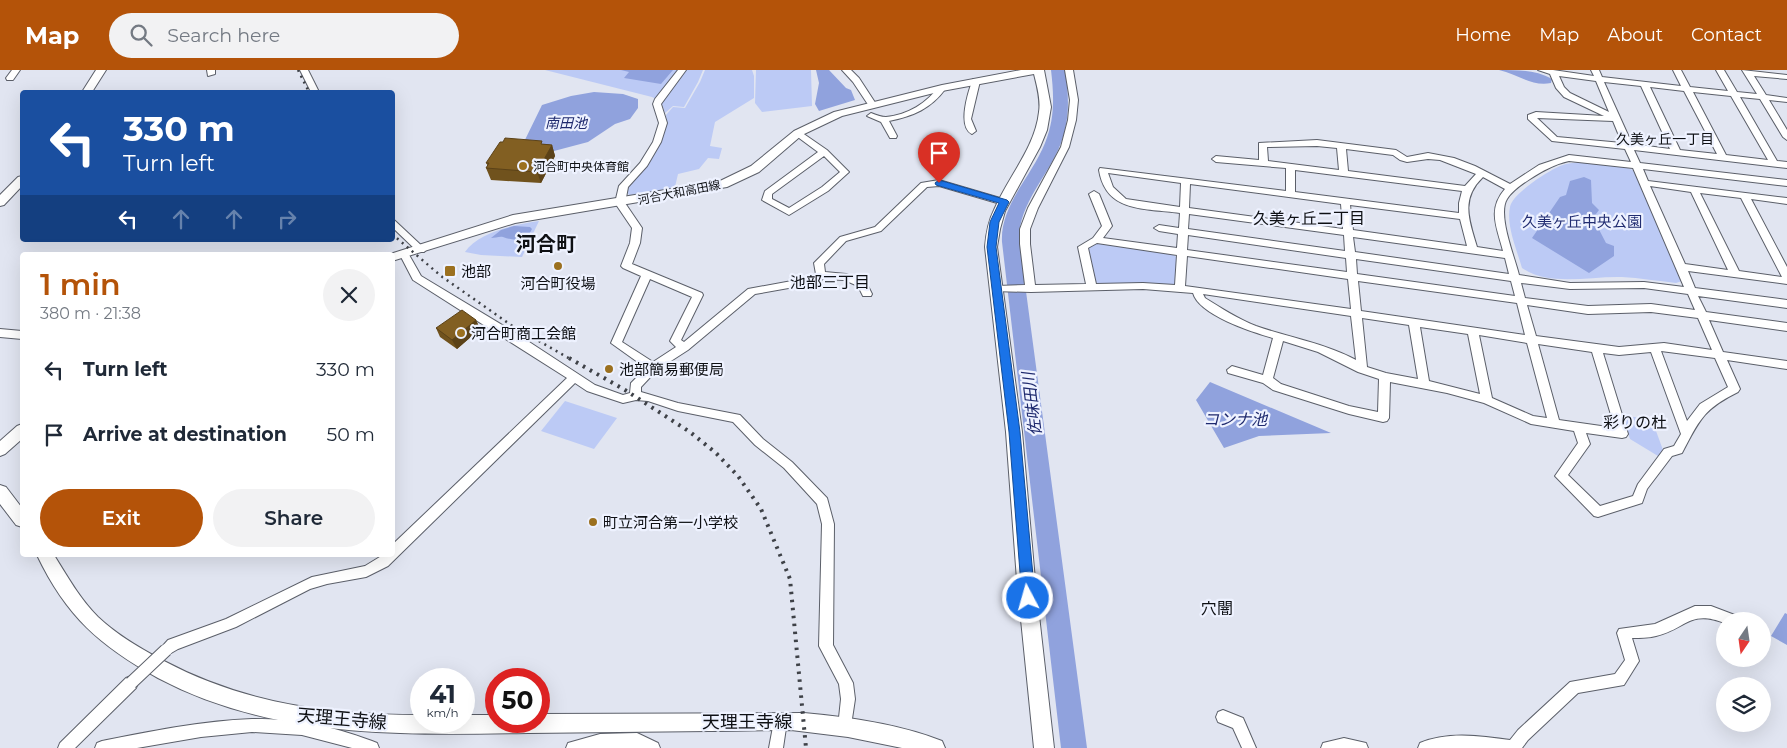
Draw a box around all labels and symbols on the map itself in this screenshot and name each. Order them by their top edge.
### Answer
water label: 南田池 [545,114,589,132]
district label: 久美ヶ丘一丁目 [1616,130,1714,148]
pin [918,132,960,183]
place label: 河合町中央体育館 [533,159,629,174]
marker: 河合町中央体育館 [517,160,529,172]
street label: 河合大和高田線 [636,177,722,207]
district label: 久美ヶ丘二丁目 [1253,209,1365,228]
park label: 久美ヶ丘中央公園 [1522,212,1642,231]
district label: 河合町 [516,232,576,256]
marker: 河合町役場 [552,260,564,272]
place label: 池部 [461,262,491,281]
marker: 池部 [443,264,457,278]
district label: 池部三丁目 [790,273,870,292]
place label: 河合町役場 [520,274,596,293]
place label: 河合町商工会館 [471,324,576,343]
marker: 河合町商工会館 [455,327,467,339]
place label: 池部簡易郵便局 [619,360,724,379]
marker: 池部簡易郵便局 [603,363,615,375]
water label: 佐味田川 [1018,369,1045,437]
water label: コンナ池 [1203,410,1269,429]
district label: 彩りの杜 [1603,413,1667,432]
place label: 町立河合第一小学校 [603,513,738,532]
marker: 町立河合第一小学校 [587,516,599,528]
position arrow [1001,571,1053,623]
district label: 穴闇 [1201,599,1233,618]
north arrow [1716,612,1771,668]
speed limit sign: 50 [485,668,550,733]
street label: 天理王寺線 [296,704,388,734]
street label: 天理王寺線 [702,711,792,733]

